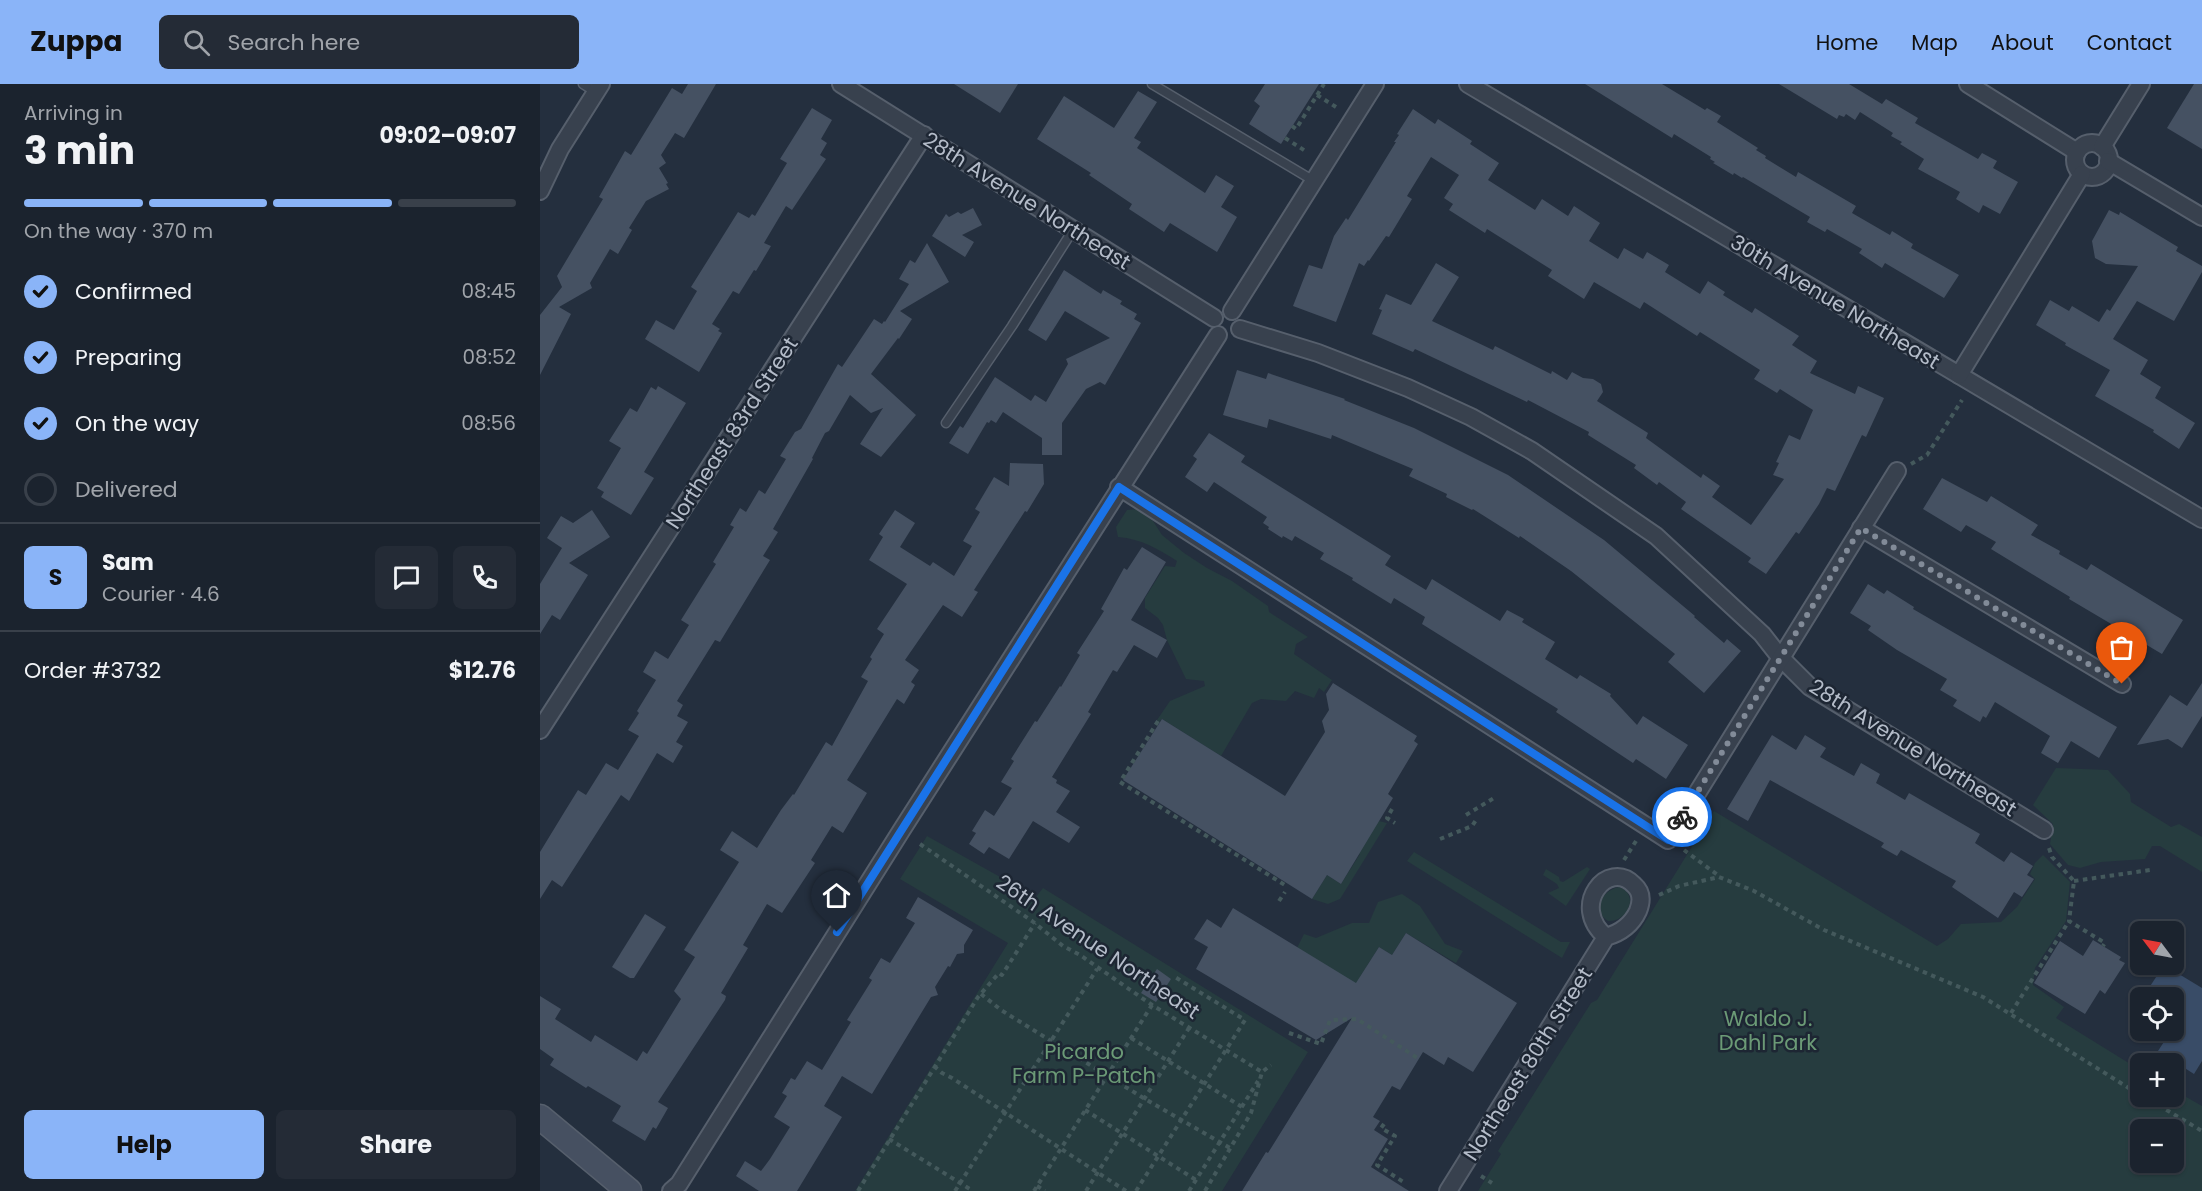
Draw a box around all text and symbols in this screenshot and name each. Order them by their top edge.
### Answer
search box [159,15,579,69]
text: Zuppa [30,22,123,61]
icon: search [180,26,213,59]
text: Search here [228,27,360,58]
text: Home [1816,28,1878,57]
text: Map [1911,28,1958,57]
text: About [1991,28,2054,57]
text: Contact [2087,28,2172,57]
text: Arriving in [24,99,123,127]
text: 09:02–09:07 [379,120,516,151]
text: 3 min [24,123,135,178]
street label: 28th Avenue Northeast [918,125,1136,276]
text: On the way · 370 m [24,217,213,245]
street label: 30th Avenue Northeast [1725,227,1945,376]
icon: check [24,275,57,308]
text: Confirmed [75,276,192,307]
text: 08:45 [461,277,516,305]
street label: Northeast 83rd Street [659,331,805,534]
icon: check [24,341,57,374]
text: Preparing [75,342,182,373]
text: 08:52 [463,343,516,371]
icon: check [24,407,57,440]
text: On the way [75,408,199,439]
text: 08:56 [461,409,516,437]
text: Delivered [75,474,178,505]
button: chat [375,546,438,609]
button: phone [453,546,516,609]
text: Sam [102,547,154,578]
text: S [49,562,62,593]
text: Courier · 4.6 [102,580,220,608]
pin [2096,622,2147,684]
icon: bag [2105,631,2138,664]
text: Order #3732 [24,655,161,686]
text: $12.76 [449,655,516,686]
street label: 28th Avenue Northeast [1804,672,2022,823]
courier [1652,787,1712,847]
icon: bike [1666,801,1699,834]
street label: 26th Avenue Northeast [991,868,1206,1026]
pin [811,870,862,932]
icon: home [820,879,853,912]
north arrow [2130,921,2184,975]
map controls [2130,921,2184,1173]
street label: Northeast 80th Street [1456,961,1599,1166]
button: locate [2130,987,2184,1041]
park label: Waldo J. Dahl Park [1719,1004,1817,1057]
park label: Picardo Farm P-Patch [1012,1037,1156,1090]
button: + [2130,1053,2184,1107]
button: Help [24,1110,264,1179]
button: Share [276,1110,516,1179]
button: − [2130,1119,2184,1173]

